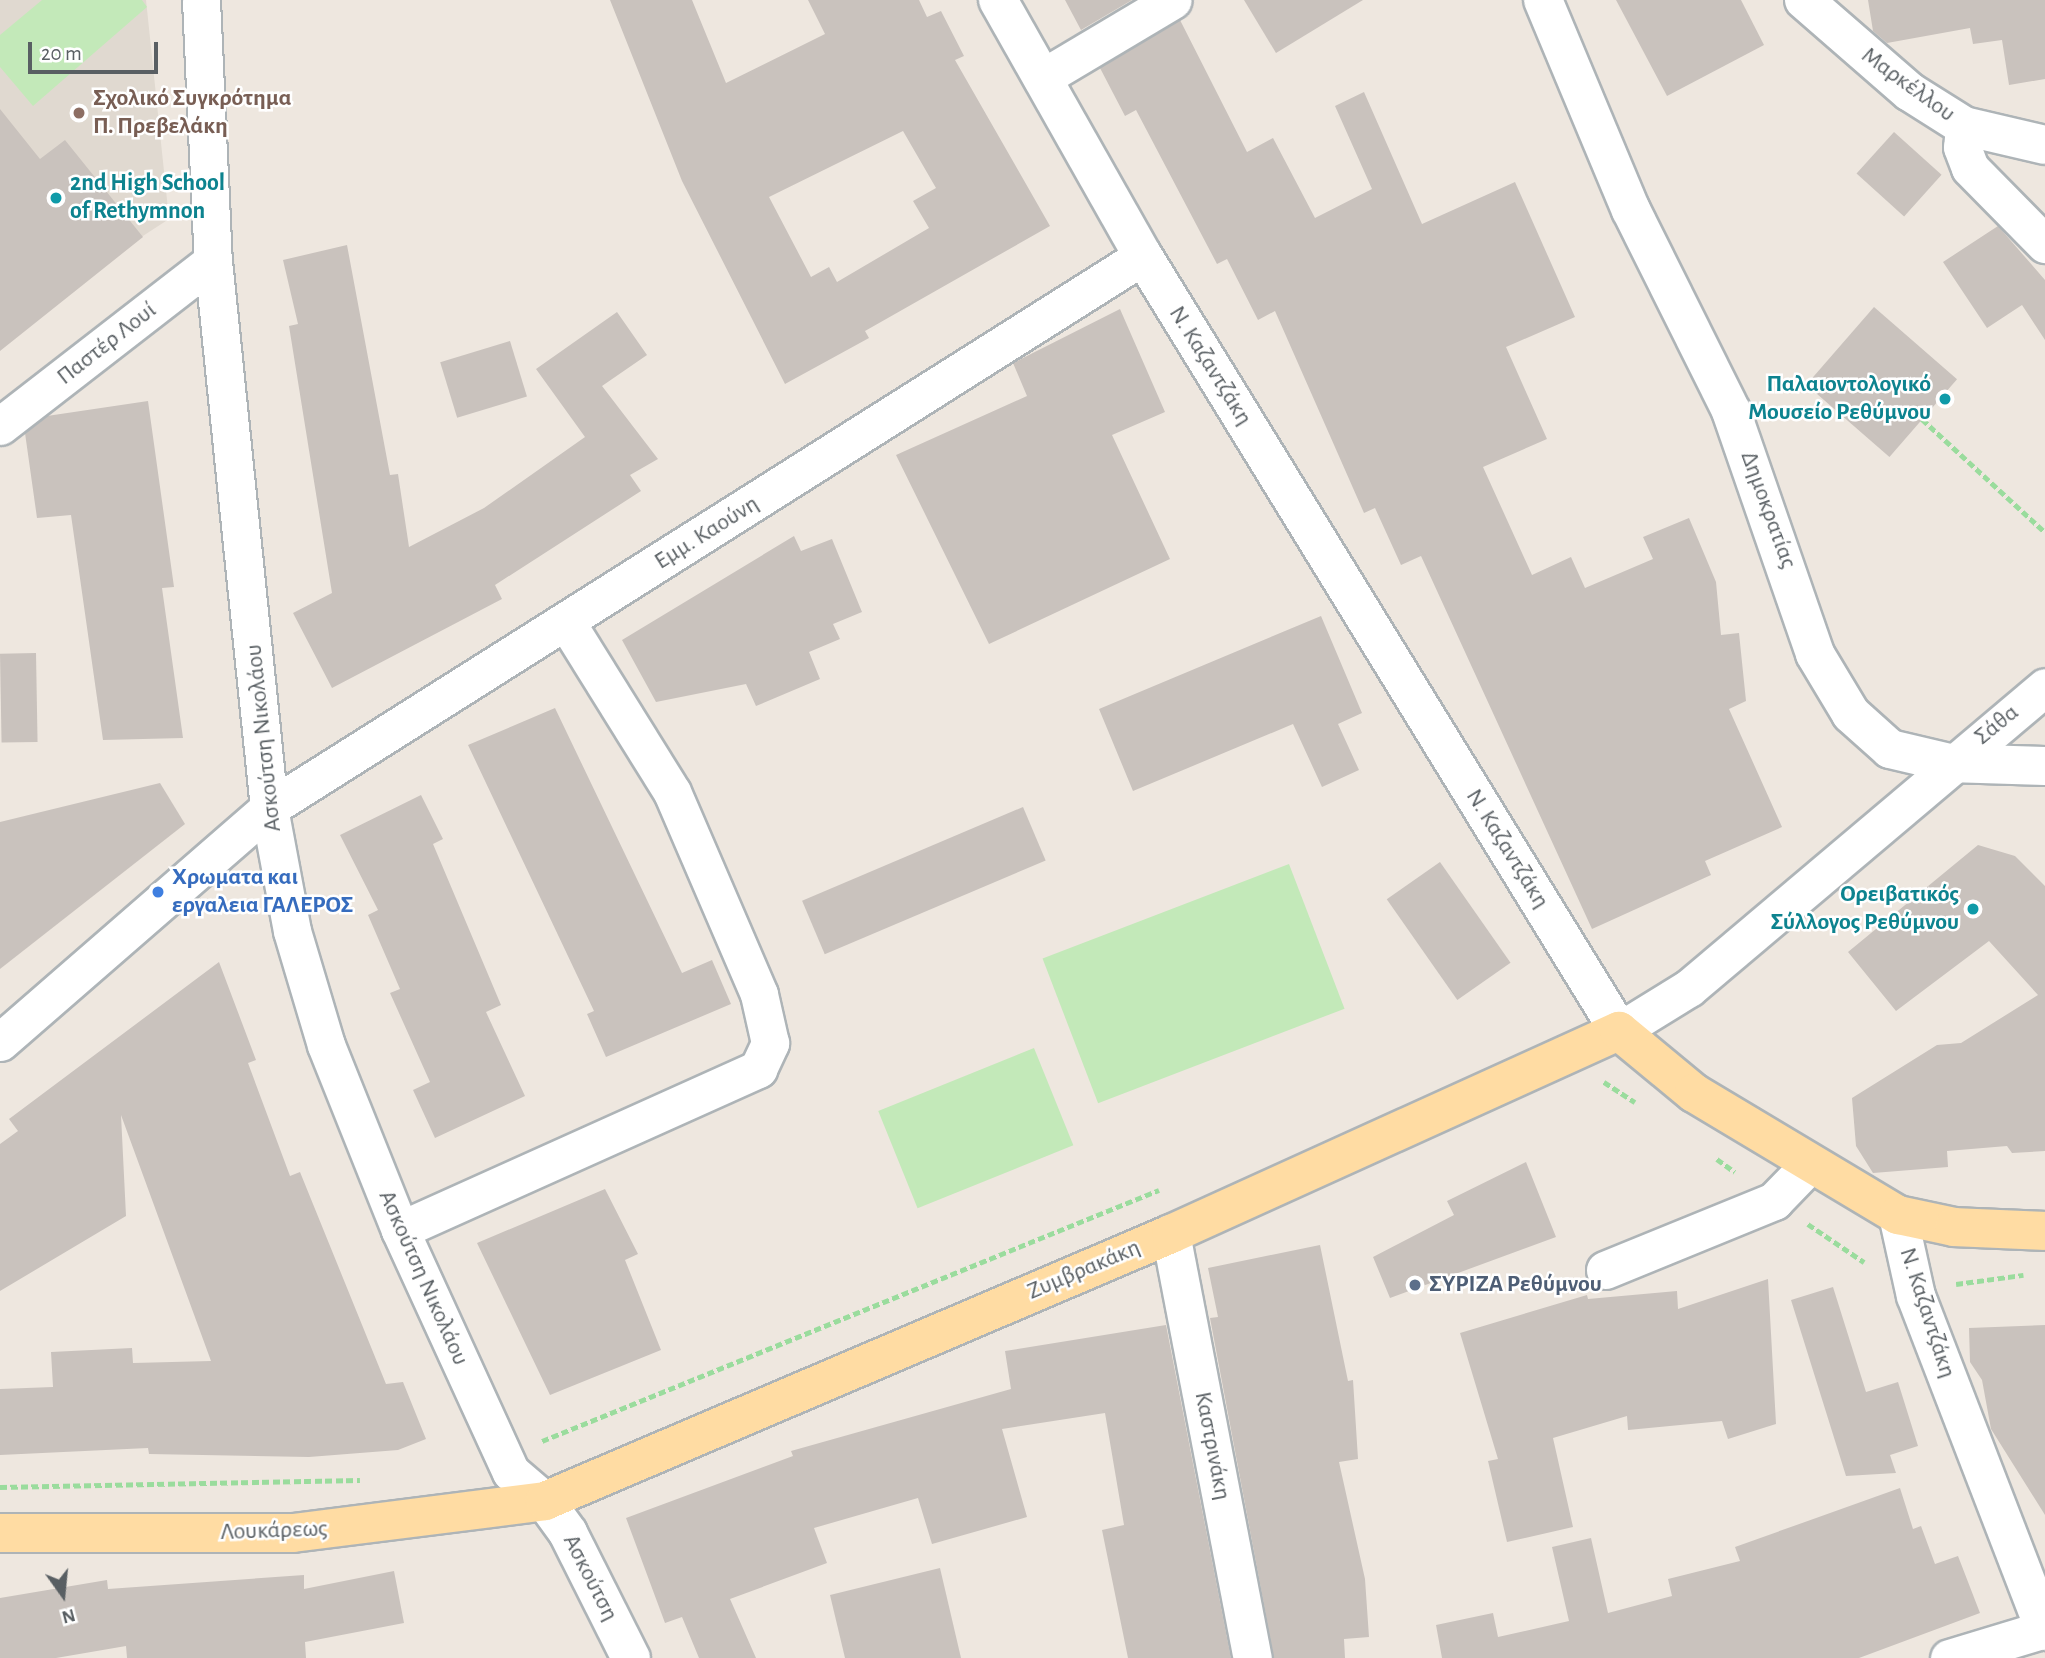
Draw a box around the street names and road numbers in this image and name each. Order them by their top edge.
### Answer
street label: Μαρκέλλου [1856,41,1960,129]
street label: Παστέρ Λουί [52,296,162,392]
street label: Ν. Καζαντζάκη [1162,301,1258,431]
street label: Δημοκρατίας [1734,448,1802,572]
street label: Εμμ. Καούνη [650,490,764,576]
street label: Ασκούτση Νικολάου [240,643,288,833]
street label: Σάθα [1969,698,2025,752]
street label: Ν. Καζαντζάκη [1459,784,1555,914]
street label: Ασκούτση Νικολάου [372,1186,474,1370]
street label: Ζυμβρακάκη [1023,1233,1145,1307]
street label: Ν. Καζαντζάκη [1892,1244,1962,1382]
street label: Καστρινάκη [1187,1389,1237,1503]
street label: Λουκάρεως [220,1515,328,1547]
street label: Ασκούτση [556,1530,624,1626]

